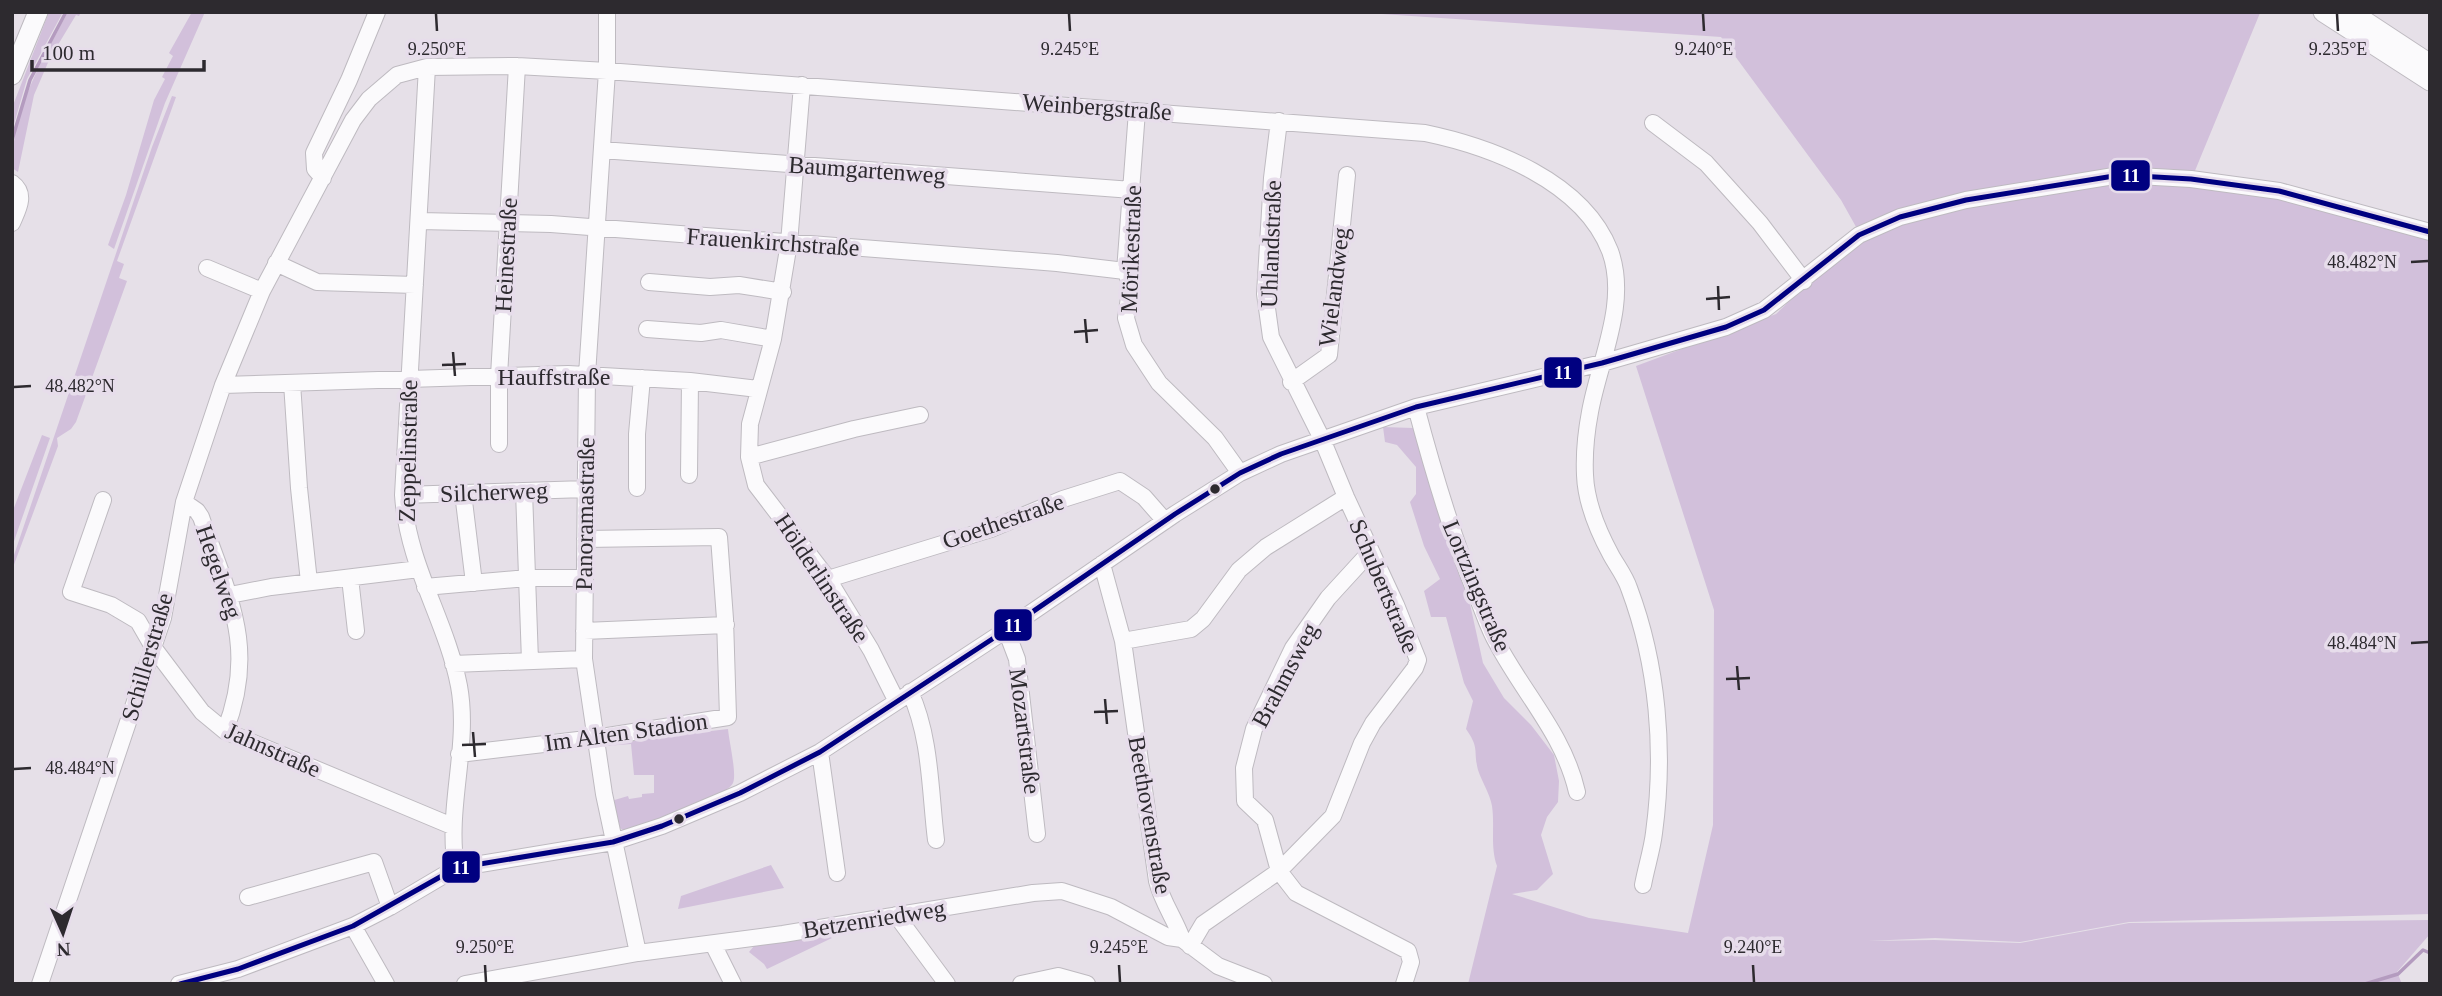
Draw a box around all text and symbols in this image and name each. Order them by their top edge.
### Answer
scale bar [32,28,203,72]
text: 9.250°E [408,39,466,59]
text: 9.245°E [1041,39,1099,59]
text: 9.240°E [1675,39,1733,59]
text: 9.235°E [2309,39,2367,59]
text: 100 m [42,41,95,65]
street label: Weinbergstraße [1021,89,1173,125]
street label: Baumgartenweg [788,152,946,188]
line badge: 11 [2110,159,2151,192]
text: 11 [2122,165,2140,186]
street label: Uhlandstraße [1256,180,1286,308]
street label: Mörikestraße [1116,185,1146,313]
street label: Heinestraße [490,197,522,313]
street label: Frauenkirchstraße [686,223,860,261]
street label: Wielandweg [1314,226,1354,348]
text: 48.482°N [2327,252,2397,272]
line badge: 11 [1543,356,1583,389]
text: 11 [1554,362,1572,383]
street label: Hauffstraße [498,364,610,390]
text: 48.482°N [45,376,115,396]
street label: Zeppelinstraße [394,379,422,523]
street label: Panoramastraße [571,437,599,591]
street label: Silcherweg [440,477,548,507]
unlabelled marker [1208,482,1222,496]
street label: Goethestraße [939,488,1067,554]
street label: Hölderlinstraße [769,509,875,647]
street label: Schubertstraße [1344,515,1424,657]
street label: Lortzingstraße [1438,517,1516,655]
street label: Hegelweg [191,522,247,622]
street label: Schillerstraße [116,590,178,724]
line badge: 11 [993,608,1033,642]
text: 11 [1004,615,1022,636]
street label: Brahmsweg [1247,618,1323,732]
text: 48.484°N [2327,633,2397,653]
street label: Mozartstraße [1004,667,1046,795]
street label: Im Alten Stadion [543,708,709,756]
street label: Jahnstraße [221,718,325,782]
street label: Beethovenstraße [1123,734,1177,896]
text: 48.484°N [45,758,115,778]
unlabelled marker [672,812,686,826]
line badge: 11 [441,850,481,884]
text: 11 [452,857,470,878]
street label: Betzenriedweg [801,895,947,943]
north arrow [28,898,98,968]
text: 9.250°E [456,937,514,957]
text: 9.245°E [1090,937,1148,957]
text: 9.240°E [1724,937,1782,957]
text: N [56,939,71,960]

